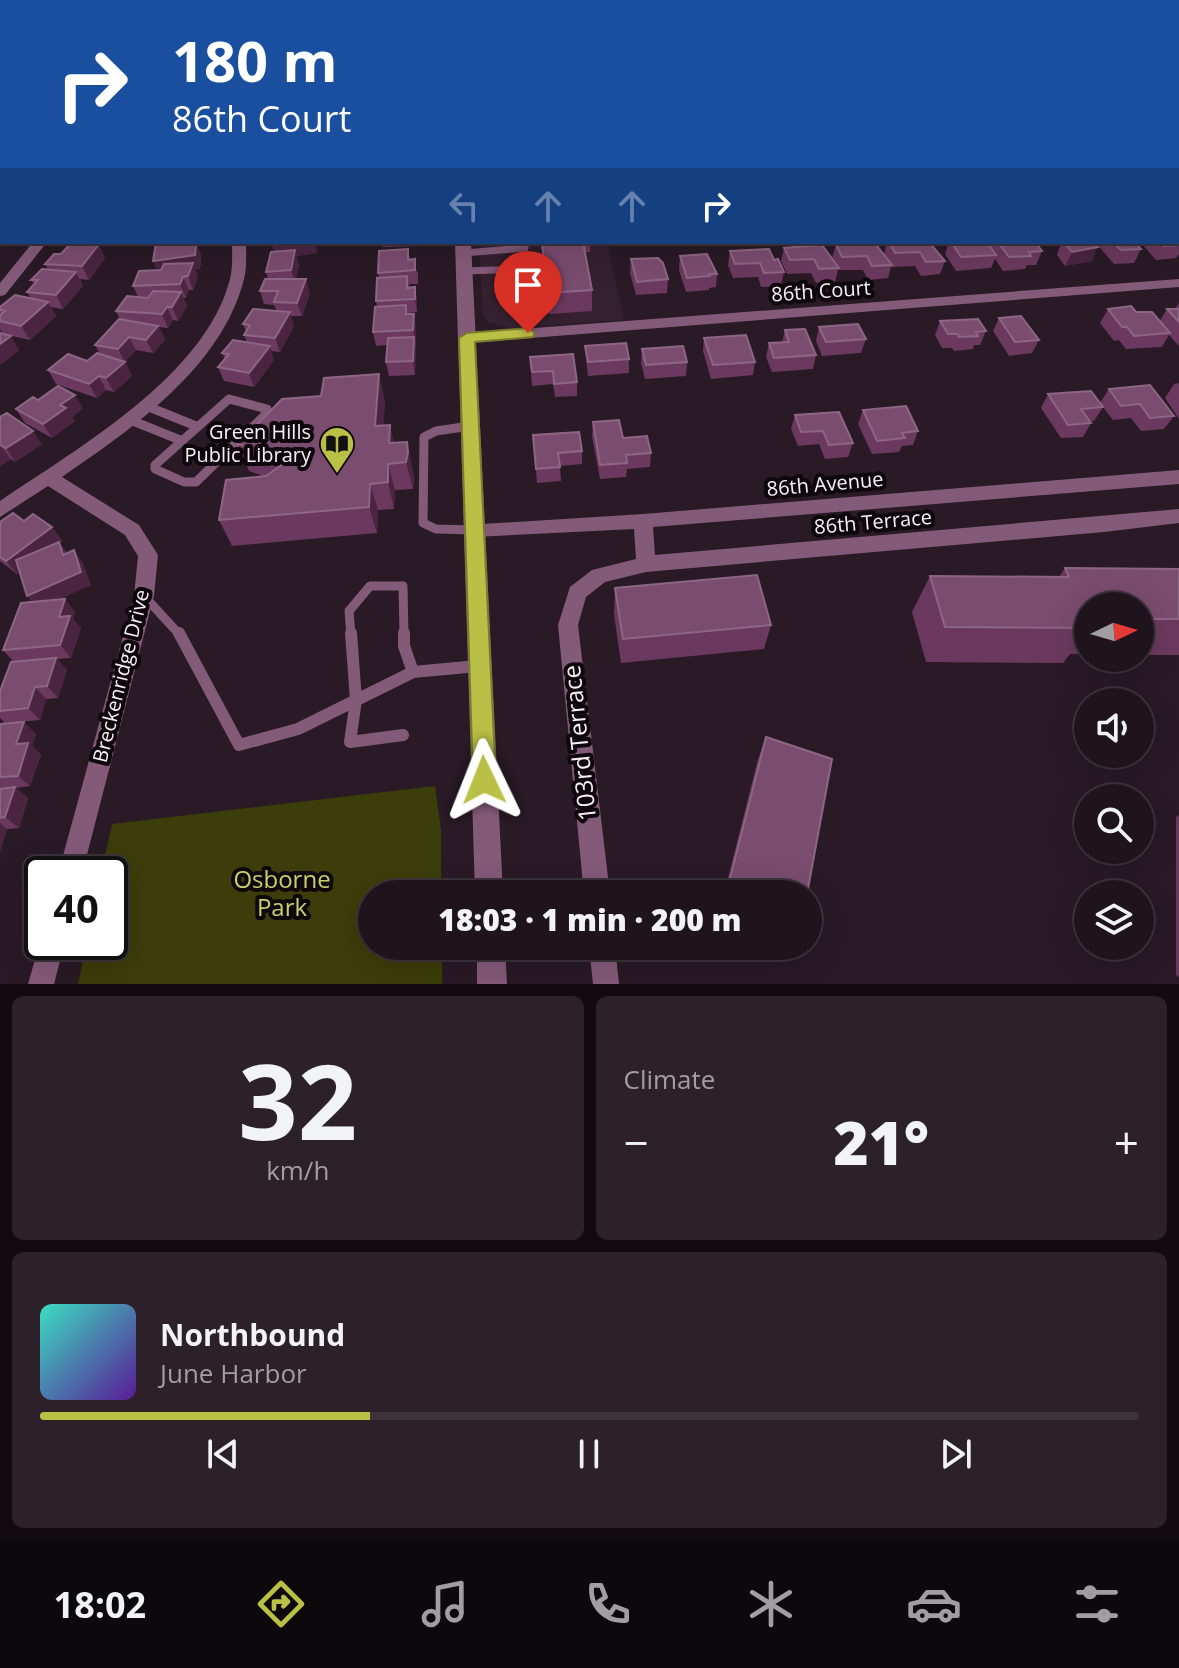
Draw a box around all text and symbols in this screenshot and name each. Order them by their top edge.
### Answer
text: 180 m [172,22,338,98]
icon: right [40,32,144,136]
text: 86th Court [172,94,351,143]
icon: left [442,184,486,228]
icon: ahead [526,184,570,228]
icon: ahead [610,184,654,228]
icon: right [694,184,738,228]
pin [494,251,562,333]
icon: arrive [506,263,550,307]
street label: 86th Court [770,274,872,307]
place label: Green Hills Public Library [184,418,312,468]
library icon: Green Hills Public Library [318,425,356,475]
street label: 86th Avenue [765,465,884,502]
street label: 86th Terrace [813,503,933,540]
street label: Breckenridge Drive [86,586,155,765]
north arrow [1074,592,1154,672]
map controls [1074,592,1154,960]
street label: 103rd Terrace [554,664,603,823]
button: sound [1074,688,1154,768]
position arrow [442,738,526,822]
button: search [1074,784,1154,864]
speed limit sign: 40 [24,856,128,960]
park label: Osborne Park [233,862,331,923]
button: layers [1074,880,1154,960]
text: 18:03 · 1 min · 200 m [438,899,742,940]
text: 32 [238,1029,357,1170]
text: Climate [624,1061,715,1097]
text: 21° [833,1101,929,1183]
text: − [624,1112,649,1172]
text: + [1114,1112,1139,1172]
text: km/h [266,1152,329,1188]
text: Northbound [160,1314,345,1355]
text: June Harbor [160,1355,307,1391]
icon: previous [201,1432,245,1476]
icon: pause [567,1432,611,1476]
icon: next [934,1432,978,1476]
icon: directions [253,1576,309,1632]
icon: music [417,1576,473,1632]
icon: phone [580,1576,636,1632]
icon: climate [743,1576,799,1632]
icon: car [906,1576,962,1632]
icon: filters [1069,1576,1125,1632]
text: 18:02 [54,1580,146,1629]

